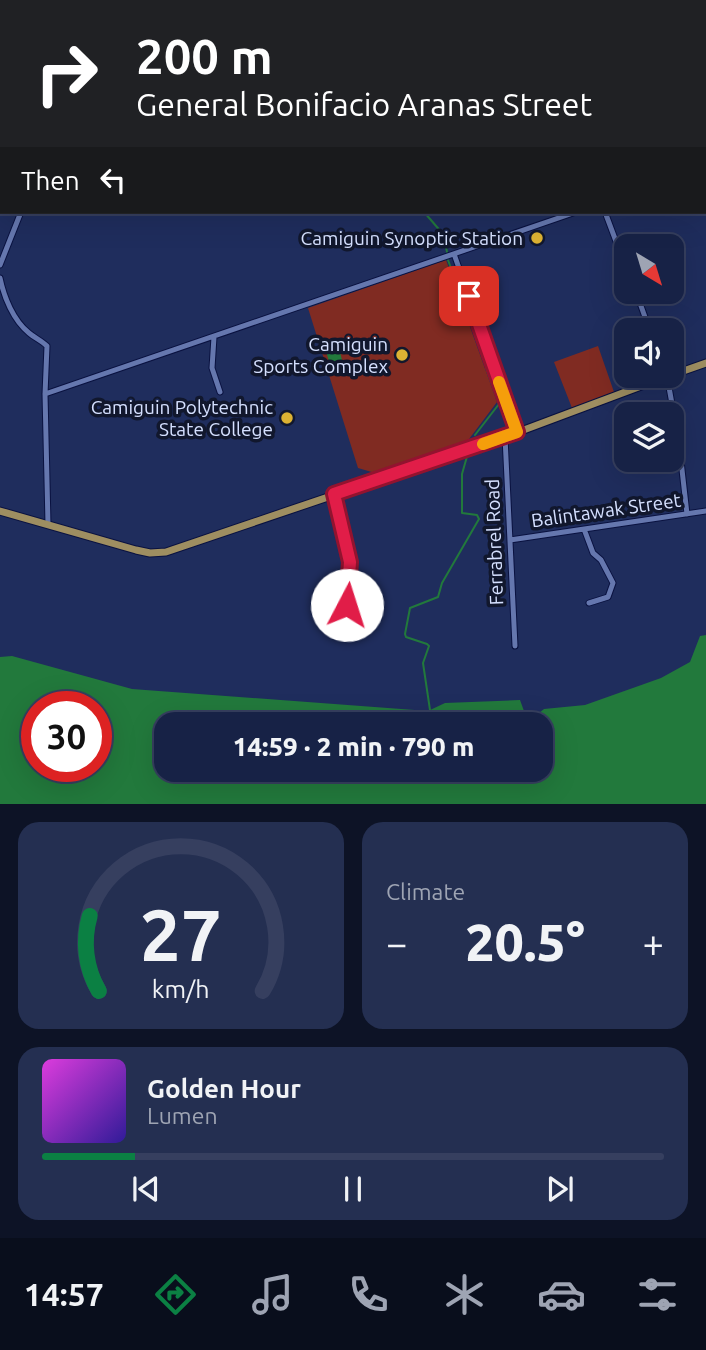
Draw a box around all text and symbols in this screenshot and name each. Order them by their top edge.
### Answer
icon: right [21,28,112,119]
text: 200 m [136,28,273,83]
text: General Bonifacio Aranas Street [136,86,592,122]
icon: left [94,161,132,199]
text: Then [21,166,80,195]
place label: Camiguin Synoptic Station [301,227,523,249]
marker: Camiguin Synoptic Station [529,230,545,246]
north arrow [614,234,684,304]
map controls [614,234,684,472]
pin [439,266,499,326]
icon: arrive [450,277,488,315]
button: sound [614,318,684,388]
place label: Camiguin Sports Complex [253,333,388,377]
marker: Camiguin Sports Complex [394,347,410,363]
place label: Camiguin Polytechnic State College [91,396,273,440]
button: layers [614,402,684,472]
marker: Camiguin Polytechnic State College [279,410,295,426]
street label: Ferrabrel Road [481,478,507,606]
street label: Balintawak Street [530,489,683,531]
position arrow [310,568,384,642]
speed limit sign: 30 [21,691,112,782]
text: 14:59 · 2 min · 790 m [233,732,474,761]
text: Climate [386,879,465,904]
text: 27 [140,894,222,976]
text: 20.5° [465,913,585,971]
text: − [386,922,407,964]
text: + [643,922,664,964]
text: km/h [152,975,210,1003]
text: Golden Hour [147,1074,301,1103]
text: Lumen [147,1103,218,1128]
icon: previous [127,1170,165,1208]
icon: pause [334,1170,372,1208]
icon: next [541,1170,579,1208]
icon: directions [151,1270,200,1319]
icon: music [248,1270,297,1319]
icon: phone [344,1270,393,1319]
icon: climate [440,1270,489,1319]
icon: car [537,1270,586,1319]
icon: filters [633,1270,682,1319]
text: 14:57 [24,1276,104,1312]

